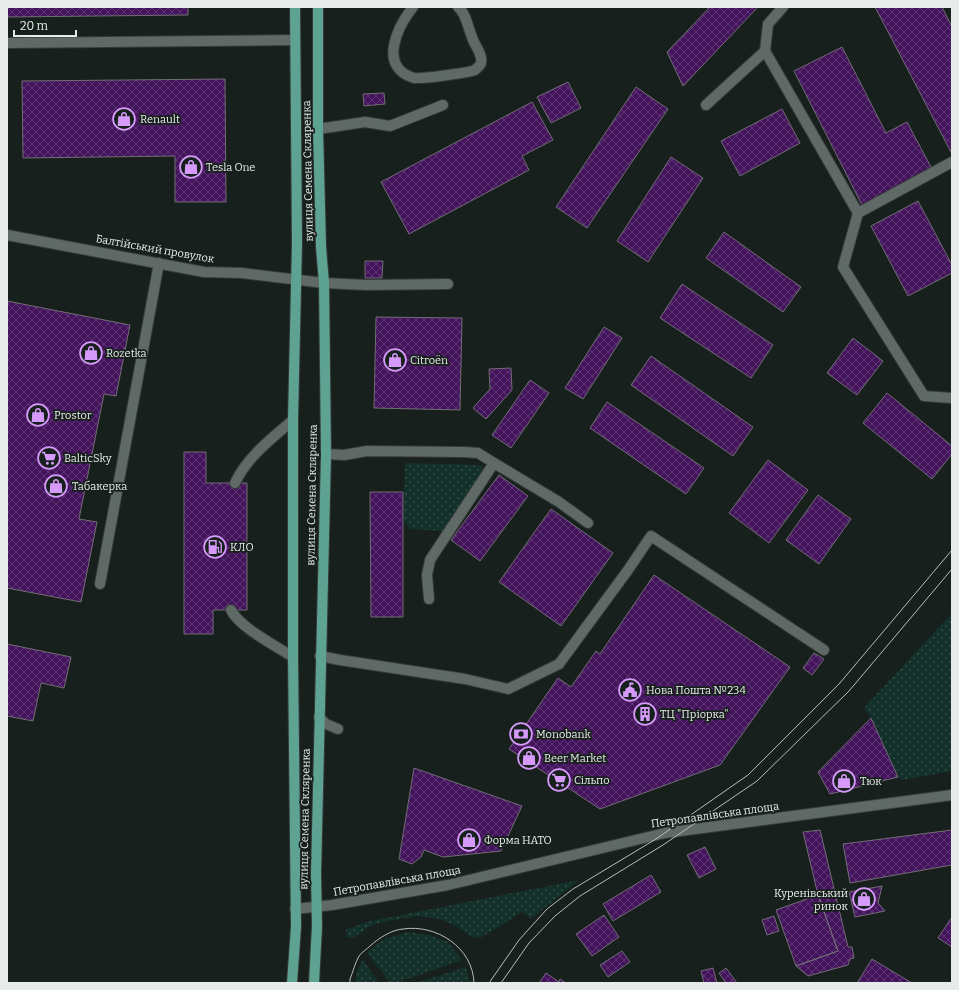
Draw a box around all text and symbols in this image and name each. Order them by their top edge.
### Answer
scale bar [14,12,76,38]
text: 20 m [20,19,49,33]
street label: вулиця Семена Скляренка [300,100,316,242]
shop icon: Renault [111,106,137,132]
place label: Renault [140,113,180,126]
shop icon: Tesla One [178,154,204,180]
place label: Tesla One [206,161,255,174]
street label: Балтійський провулок [95,232,216,266]
shop icon: Rozetka [78,340,104,366]
place label: Rozetka [106,347,146,360]
shop icon: Citroën [382,347,408,373]
place label: Citroën [410,354,448,367]
shop icon: Prostor [25,402,51,428]
place label: Prostor [54,409,92,422]
street label: вулиця Семена Скляренка [304,424,320,566]
supermarket icon: BalticSky [36,445,62,471]
place label: BalticSky [64,452,112,465]
shop icon: Табакерка [43,473,69,499]
place label: Табакерка [72,480,127,493]
fuel station icon: КЛО [202,534,228,560]
place label: КЛО [230,541,254,554]
public building icon: Нова Пошта №234 [617,677,643,703]
place label: Нова Пошта №234 [646,684,746,697]
building icon: ТЦ "Пріорка" [632,701,658,727]
place label: ТЦ "Пріорка" [660,708,728,721]
bank icon: Monobank [508,721,534,747]
place label: Monobank [536,728,592,741]
shop icon: Beer Market [516,745,542,771]
street label: вулиця Семена Скляренка [297,748,313,890]
place label: Beer Market [544,752,606,765]
supermarket icon: Сільпо [546,767,572,793]
shop icon: Тюк [831,768,857,794]
place label: Сільпо [574,774,610,787]
place label: Тюк [860,775,882,788]
street label: Петропавлівська площа [650,800,780,830]
shop icon: Форма НАТО [456,827,482,853]
place label: Форма НАТО [484,834,552,847]
street label: Петропавлівська площа [332,863,462,899]
shop icon: Куренівський ринок [851,886,877,912]
place label: Куренівський ринок [774,887,849,913]

